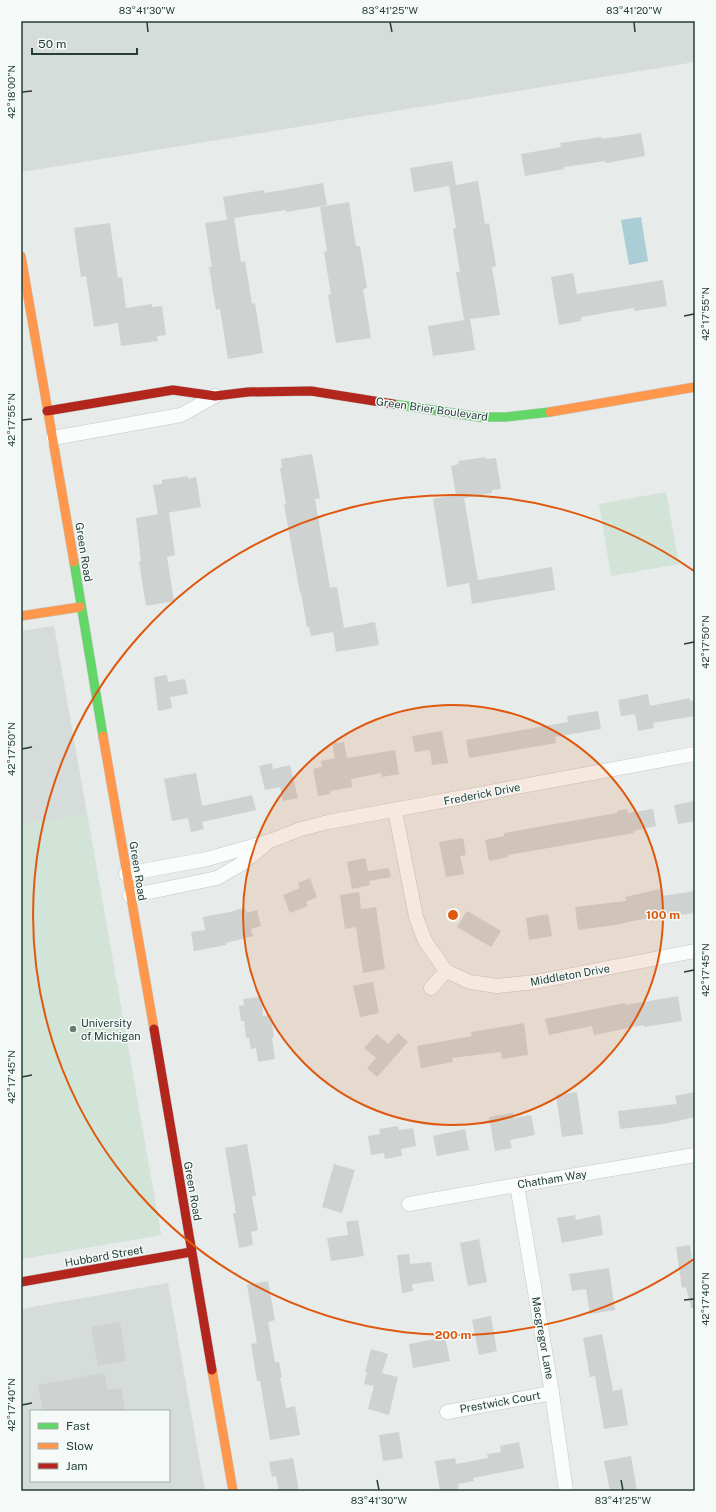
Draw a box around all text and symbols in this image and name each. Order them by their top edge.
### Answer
text: 83°41'30"W [119,4,176,16]
text: 83°41'25"W [362,4,419,16]
text: 83°41'20"W [606,4,662,16]
scale bar [32,30,137,56]
text: 50 m [38,37,66,51]
text: 42°18'00"N [5,65,17,119]
text: 42°17'55"N [699,287,711,341]
text: 42°17'55"N [5,393,17,447]
street label: Green Brier Boulevard [375,395,489,423]
street label: Green Road [73,522,95,582]
text: 42°17'50"N [699,615,711,669]
text: 42°17'50"N [5,722,17,776]
street label: Frederick Drive [443,781,521,807]
street label: Green Road [127,841,149,901]
centre of rings [446,908,460,922]
text: 100 m [646,908,680,922]
text: 42°17'45"N [699,943,711,997]
street label: Middleton Drive [529,962,611,988]
place label: University of Michigan [81,1017,141,1042]
marker: University of Michigan [68,1024,78,1034]
text: 42°17'45"N [5,1050,17,1104]
street label: Green Road [182,1161,204,1221]
street label: Chatham Way [516,1168,588,1190]
street label: Hubbard Street [64,1243,144,1269]
text: 42°17'40"N [699,1272,711,1326]
street label: Macgregor Lane [530,1296,556,1380]
text: 200 m [435,1328,471,1342]
text: 42°17'40"N [5,1378,17,1432]
street label: Prestwick Court [459,1389,541,1415]
legend [30,1410,170,1482]
text: Fast [66,1419,91,1433]
text: Slow [66,1439,94,1453]
text: Jam [66,1459,88,1473]
text: 83°41'30"W [351,1494,408,1506]
text: 83°41'25"W [595,1494,652,1506]

